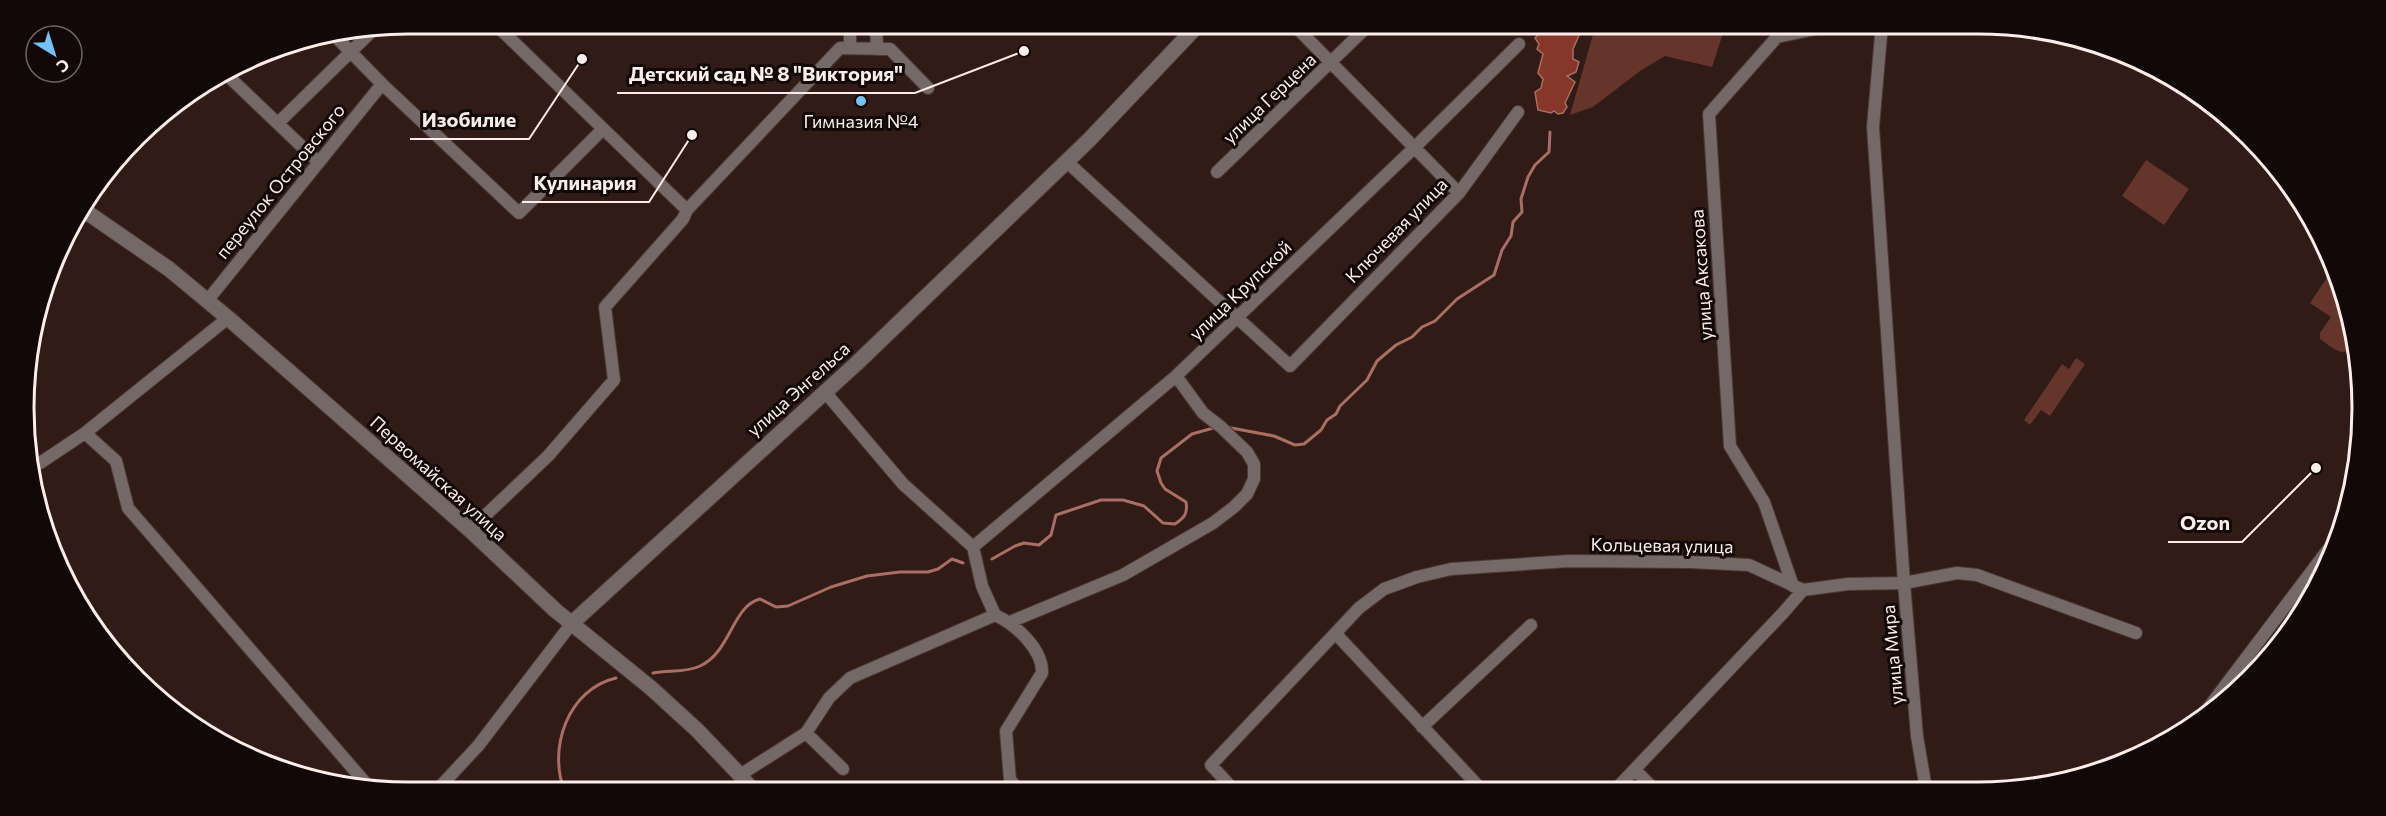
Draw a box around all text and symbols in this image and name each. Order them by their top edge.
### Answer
north arrow [24,24,84,84]
street label: улица Герцена [1218,48,1320,148]
text: С [53,55,74,77]
callout: Детский сад № 8 "Виктория" [617,55,915,93]
text: Детский сад № 8 "Виктория" [629,61,903,85]
marker: Гимназия №4 [854,94,868,108]
street label: переулок Островского [211,99,349,263]
callout: Изобилие [410,101,529,139]
text: Изобилие [422,107,516,131]
place label: Гимназия №4 [803,110,919,132]
callout: Кулинария [522,164,649,202]
text: Кулинария [533,170,637,194]
street label: Ключевая улица [1340,173,1452,287]
street label: улица Аксакова [1685,209,1717,341]
street label: улица Крупской [1184,236,1296,344]
street label: улица Энгельса [742,337,854,441]
street label: Первомайская улица [366,411,512,545]
callout: Ozon [2168,504,2242,542]
text: Ozon [2180,510,2230,534]
street label: Кольцевая улица [1590,533,1734,557]
street label: улица Мира [1877,604,1907,706]

